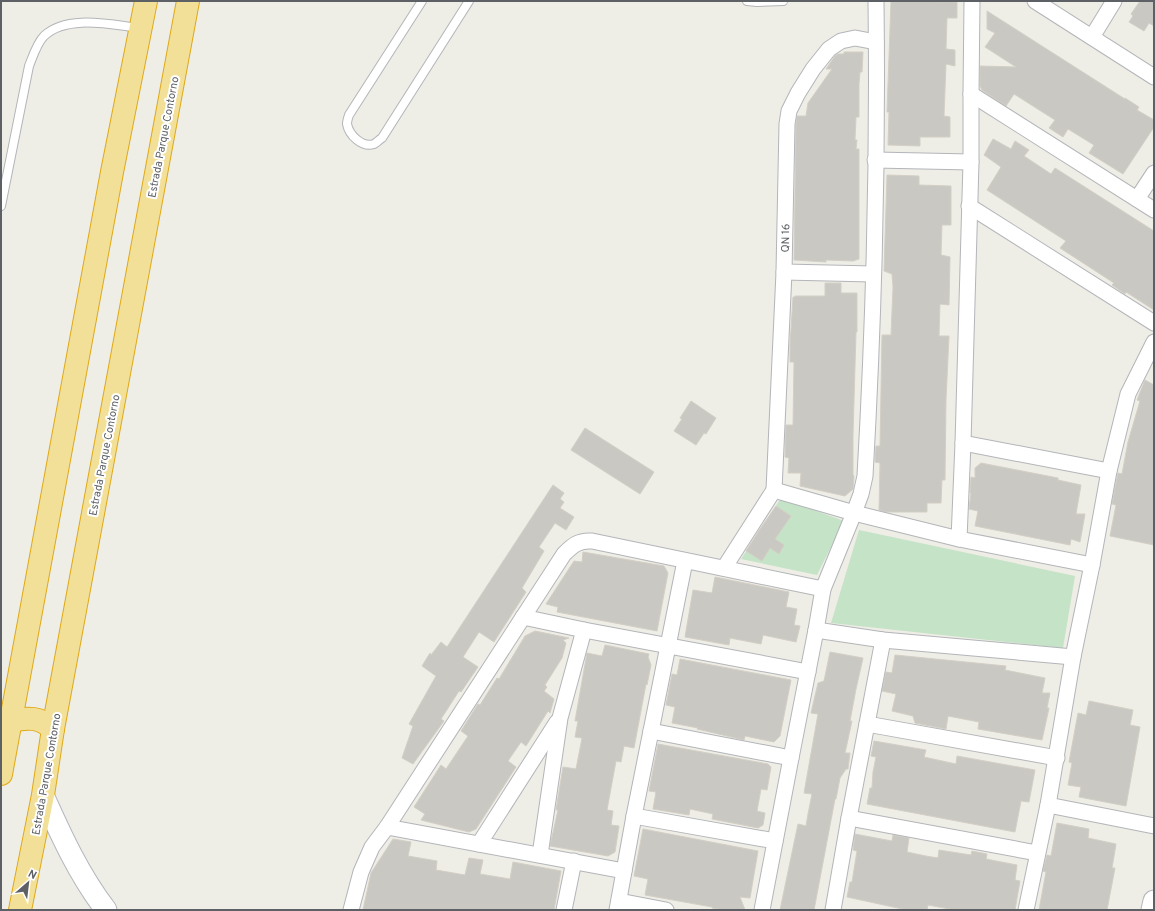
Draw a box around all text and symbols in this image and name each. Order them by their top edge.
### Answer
street label: Estrada Parque Contorno [145,75,183,199]
street label: QN 16 [779,223,793,253]
street label: Estrada Parque Contorno [86,393,124,517]
street label: Estrada Parque Contorno [29,712,65,836]
north arrow [8,863,48,903]
text: N [25,867,39,883]

